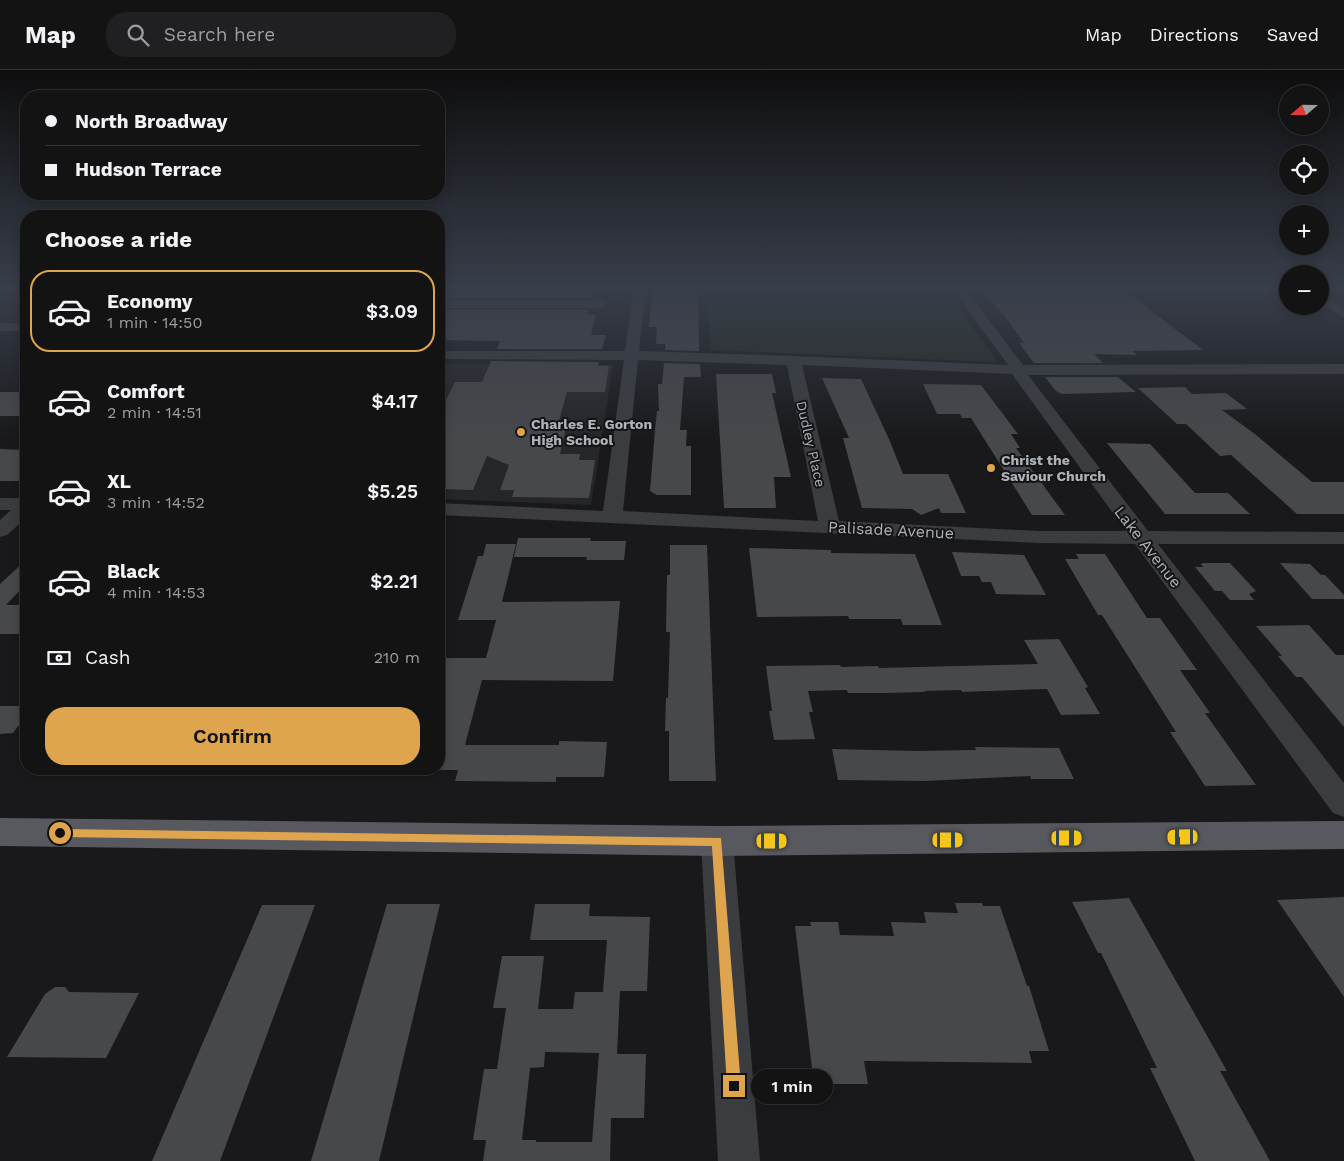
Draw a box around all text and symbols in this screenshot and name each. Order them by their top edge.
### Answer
search box [106,12,456,57]
text: Map [25,21,76,49]
icon: search [124,21,152,49]
text: Search here [164,23,275,46]
text: Map [1085,24,1122,45]
text: Directions [1150,24,1239,45]
text: Saved [1267,24,1319,45]
north arrow [1279,85,1329,135]
map controls [1279,85,1329,315]
text: North Broadway [75,110,227,133]
button: locate [1279,145,1329,195]
text: Hudson Terrace [75,158,222,181]
button: + [1279,205,1329,255]
text: Choose a ride [45,227,192,252]
button: − [1279,265,1329,315]
icon: car [47,289,92,334]
text: Economy [107,290,192,313]
text: $3.09 [366,300,418,323]
text: 1 min · 14:50 [107,313,202,332]
icon: car [47,379,92,424]
text: Comfort [107,380,185,403]
text: $4.17 [372,390,418,413]
street label: Dudley Place [793,399,829,489]
text: 2 min · 14:51 [107,403,202,422]
place label: Charles E. Gorton High School [531,416,652,448]
marker: Charles E. Gorton High School [515,426,527,438]
place label: Christ the Saviour Church [1001,452,1106,484]
marker: Christ the Saviour Church [985,462,997,474]
icon: car [47,469,92,514]
text: XL [107,470,131,493]
text: $5.25 [367,480,418,503]
text: 3 min · 14:52 [107,493,205,512]
street label: Lake Avenue [1110,503,1186,591]
street label: Palisade Avenue [828,517,954,543]
icon: car [47,559,92,604]
text: Black [107,560,160,583]
text: $2.21 [370,570,418,593]
text: 4 min · 14:53 [107,583,205,602]
icon: cash [45,644,73,672]
text: Cash [85,646,131,669]
text: 210 m [374,648,420,667]
button: Confirm [45,707,420,765]
route start [49,822,71,844]
car [1167,829,1198,845]
car [1052,831,1082,846]
car [933,833,963,848]
car [757,834,787,849]
callout: 1 min [752,1068,834,1104]
route end [723,1075,745,1097]
text: 1 min [771,1077,813,1096]

